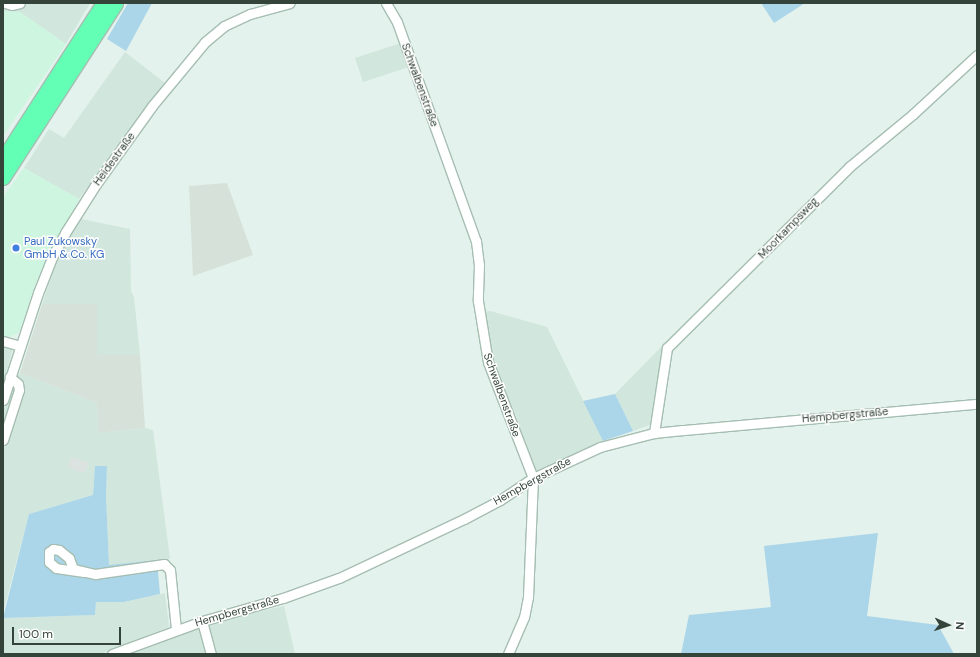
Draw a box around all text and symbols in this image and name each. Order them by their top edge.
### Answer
street label: Schwalbenstraße [399,41,441,129]
street label: Heidestraße [90,130,138,188]
street label: Moorkampsweg [755,195,821,261]
place label: Paul Zukowsky GmbH & Co. KG [24,235,104,261]
marker: Paul Zukowsky GmbH & Co. KG [11,243,21,253]
street label: Schwalbenstraße [481,351,523,439]
street label: Hempbergstraße [801,405,889,425]
street label: Hempbergstraße [491,454,573,508]
street label: Hempbergstraße [194,593,280,629]
north arrow [928,605,968,645]
scale bar [14,619,123,645]
text: N [953,621,967,630]
text: 100 m [19,626,53,642]

